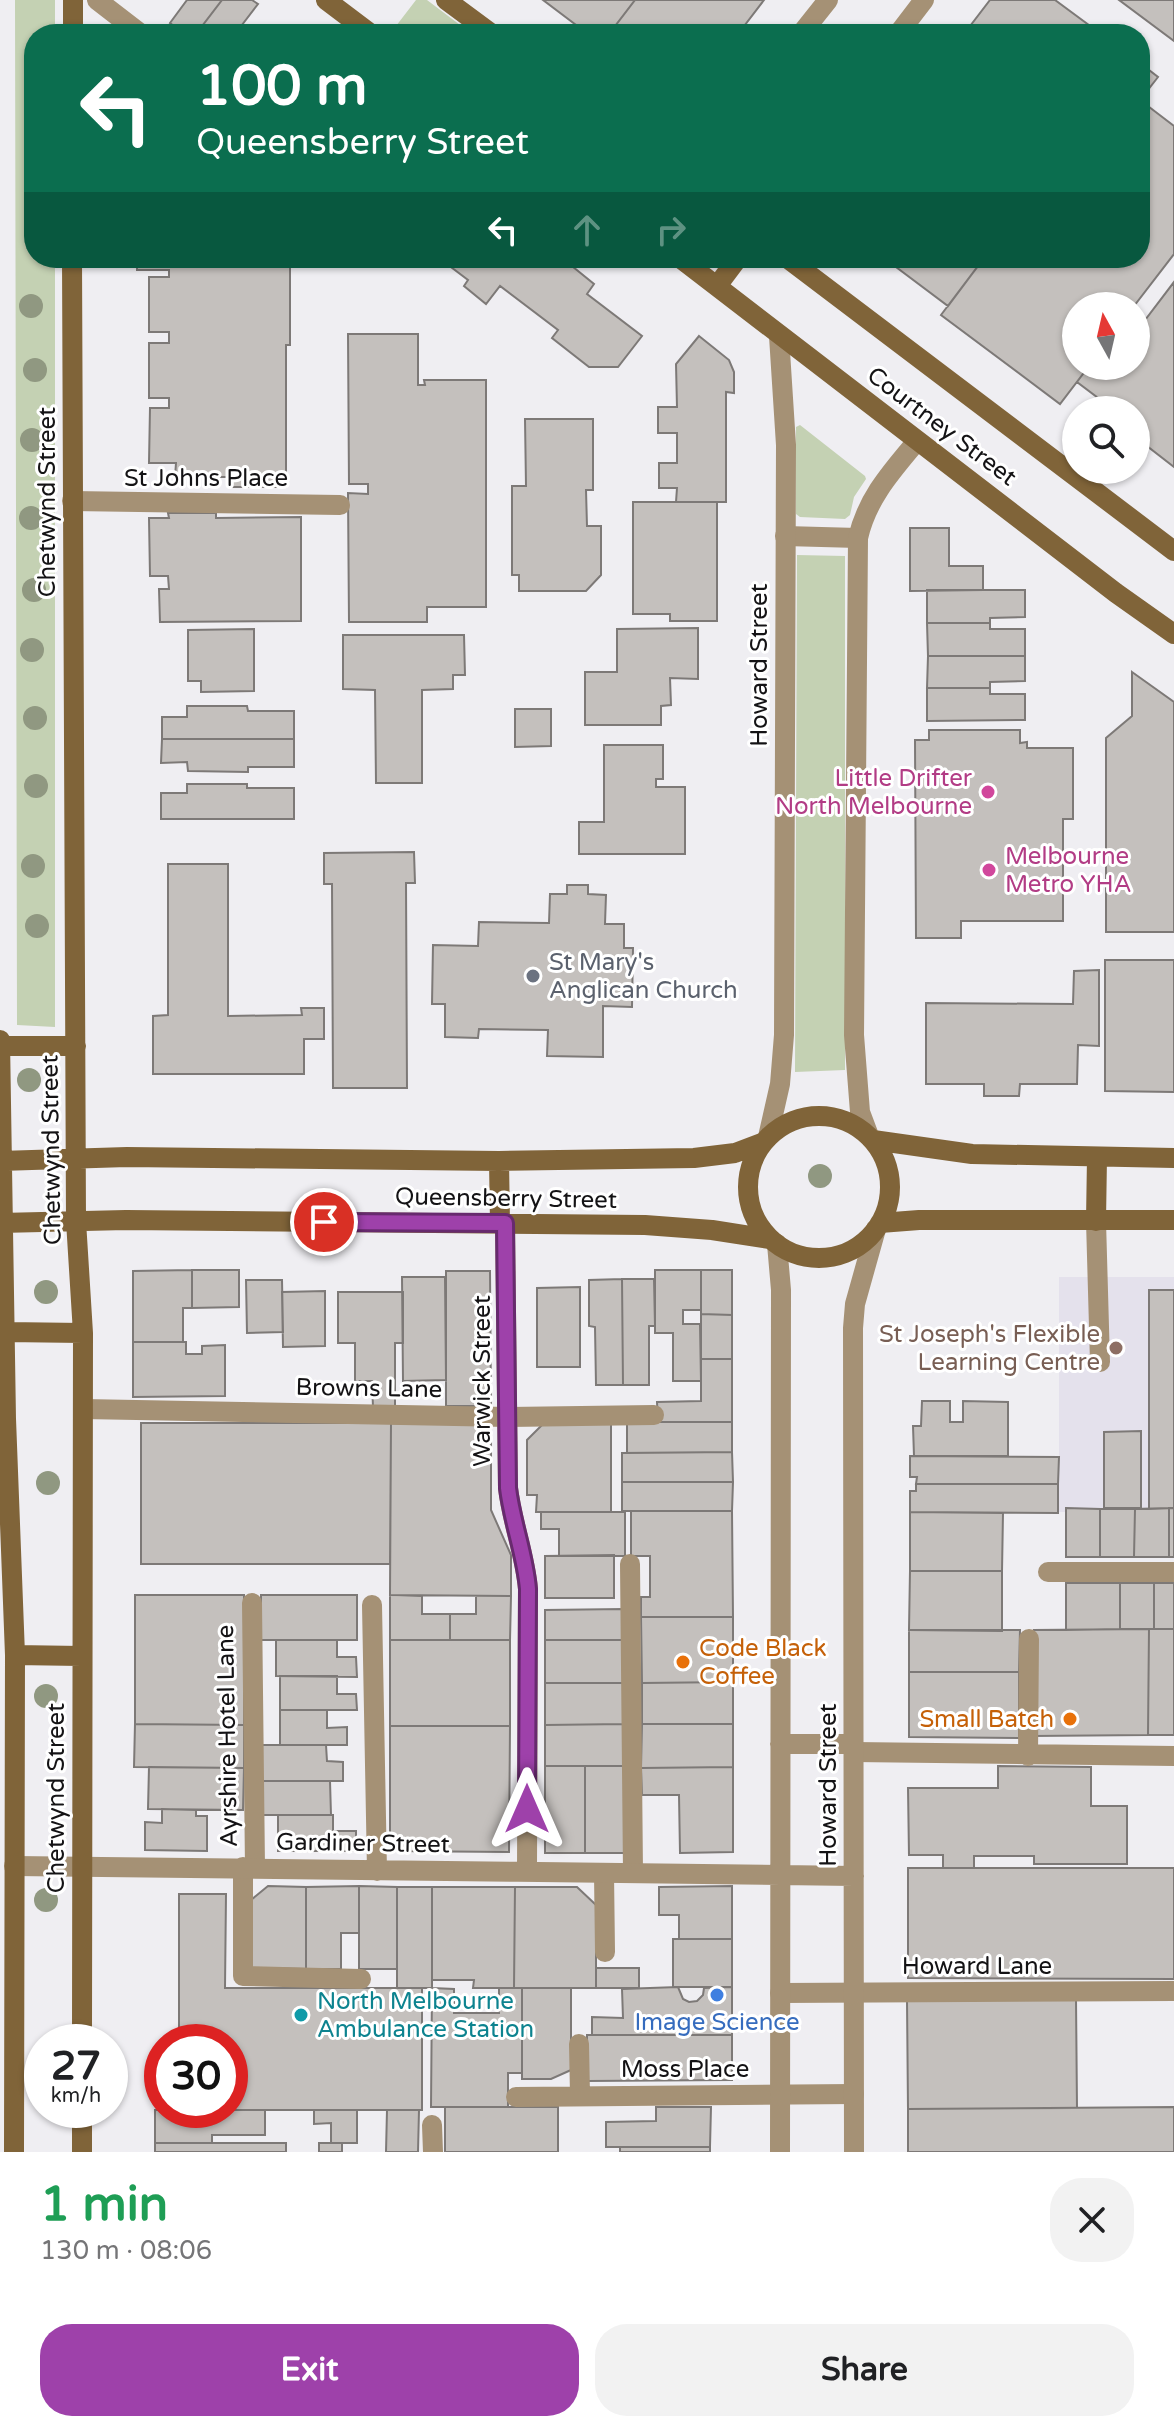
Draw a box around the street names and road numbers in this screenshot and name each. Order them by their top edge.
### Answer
street label: Courtney Street [861,361,1022,492]
street label: Chetwynd Street [33,407,62,597]
street label: St Johns Place [124,464,288,493]
street label: Howard Street [745,583,774,747]
street label: Chetwynd Street [35,1055,68,1245]
street label: Queensberry Street [395,1182,617,1215]
street label: Warwick Street [468,1295,497,1467]
street label: Browns Lane [295,1373,443,1404]
street label: Ayrshire Hotel Lane [211,1625,244,1847]
street label: Chetwynd Street [42,1703,71,1893]
street label: Howard Street [814,1703,843,1867]
street label: Gardiner Street [276,1827,450,1860]
street label: Howard Lane [902,1952,1052,1981]
street label: Moss Place [621,2055,749,2084]

